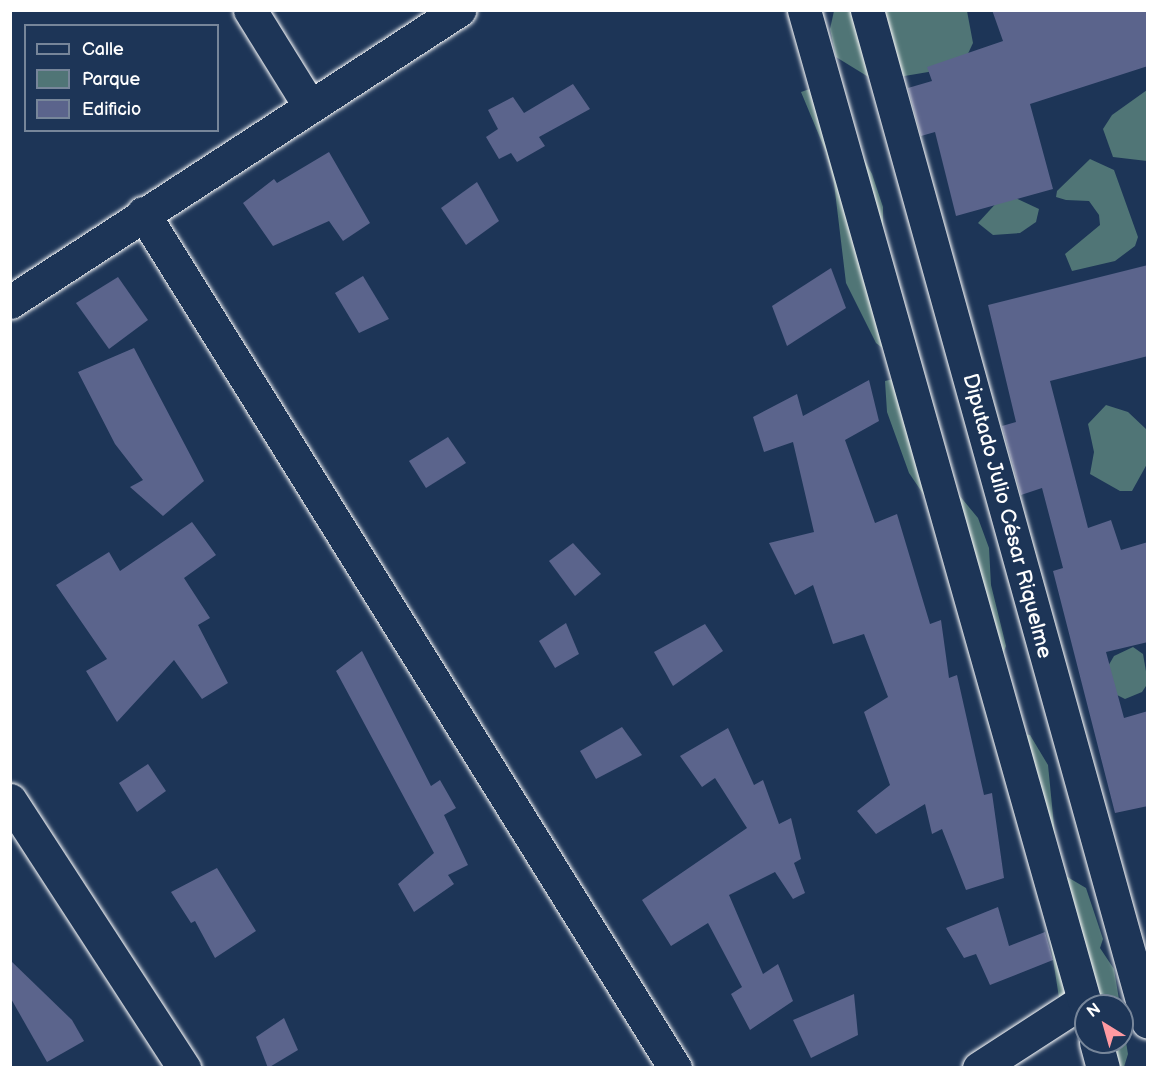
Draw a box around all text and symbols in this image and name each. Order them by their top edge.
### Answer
legend [24,24,219,132]
text: Calle [82,39,124,60]
text: Parque [82,69,140,90]
text: Edificio [82,99,141,120]
street label: Diputado Julio César Riquelme [957,370,1057,662]
north arrow [1074,994,1134,1054]
text: N [1084,1000,1105,1022]

